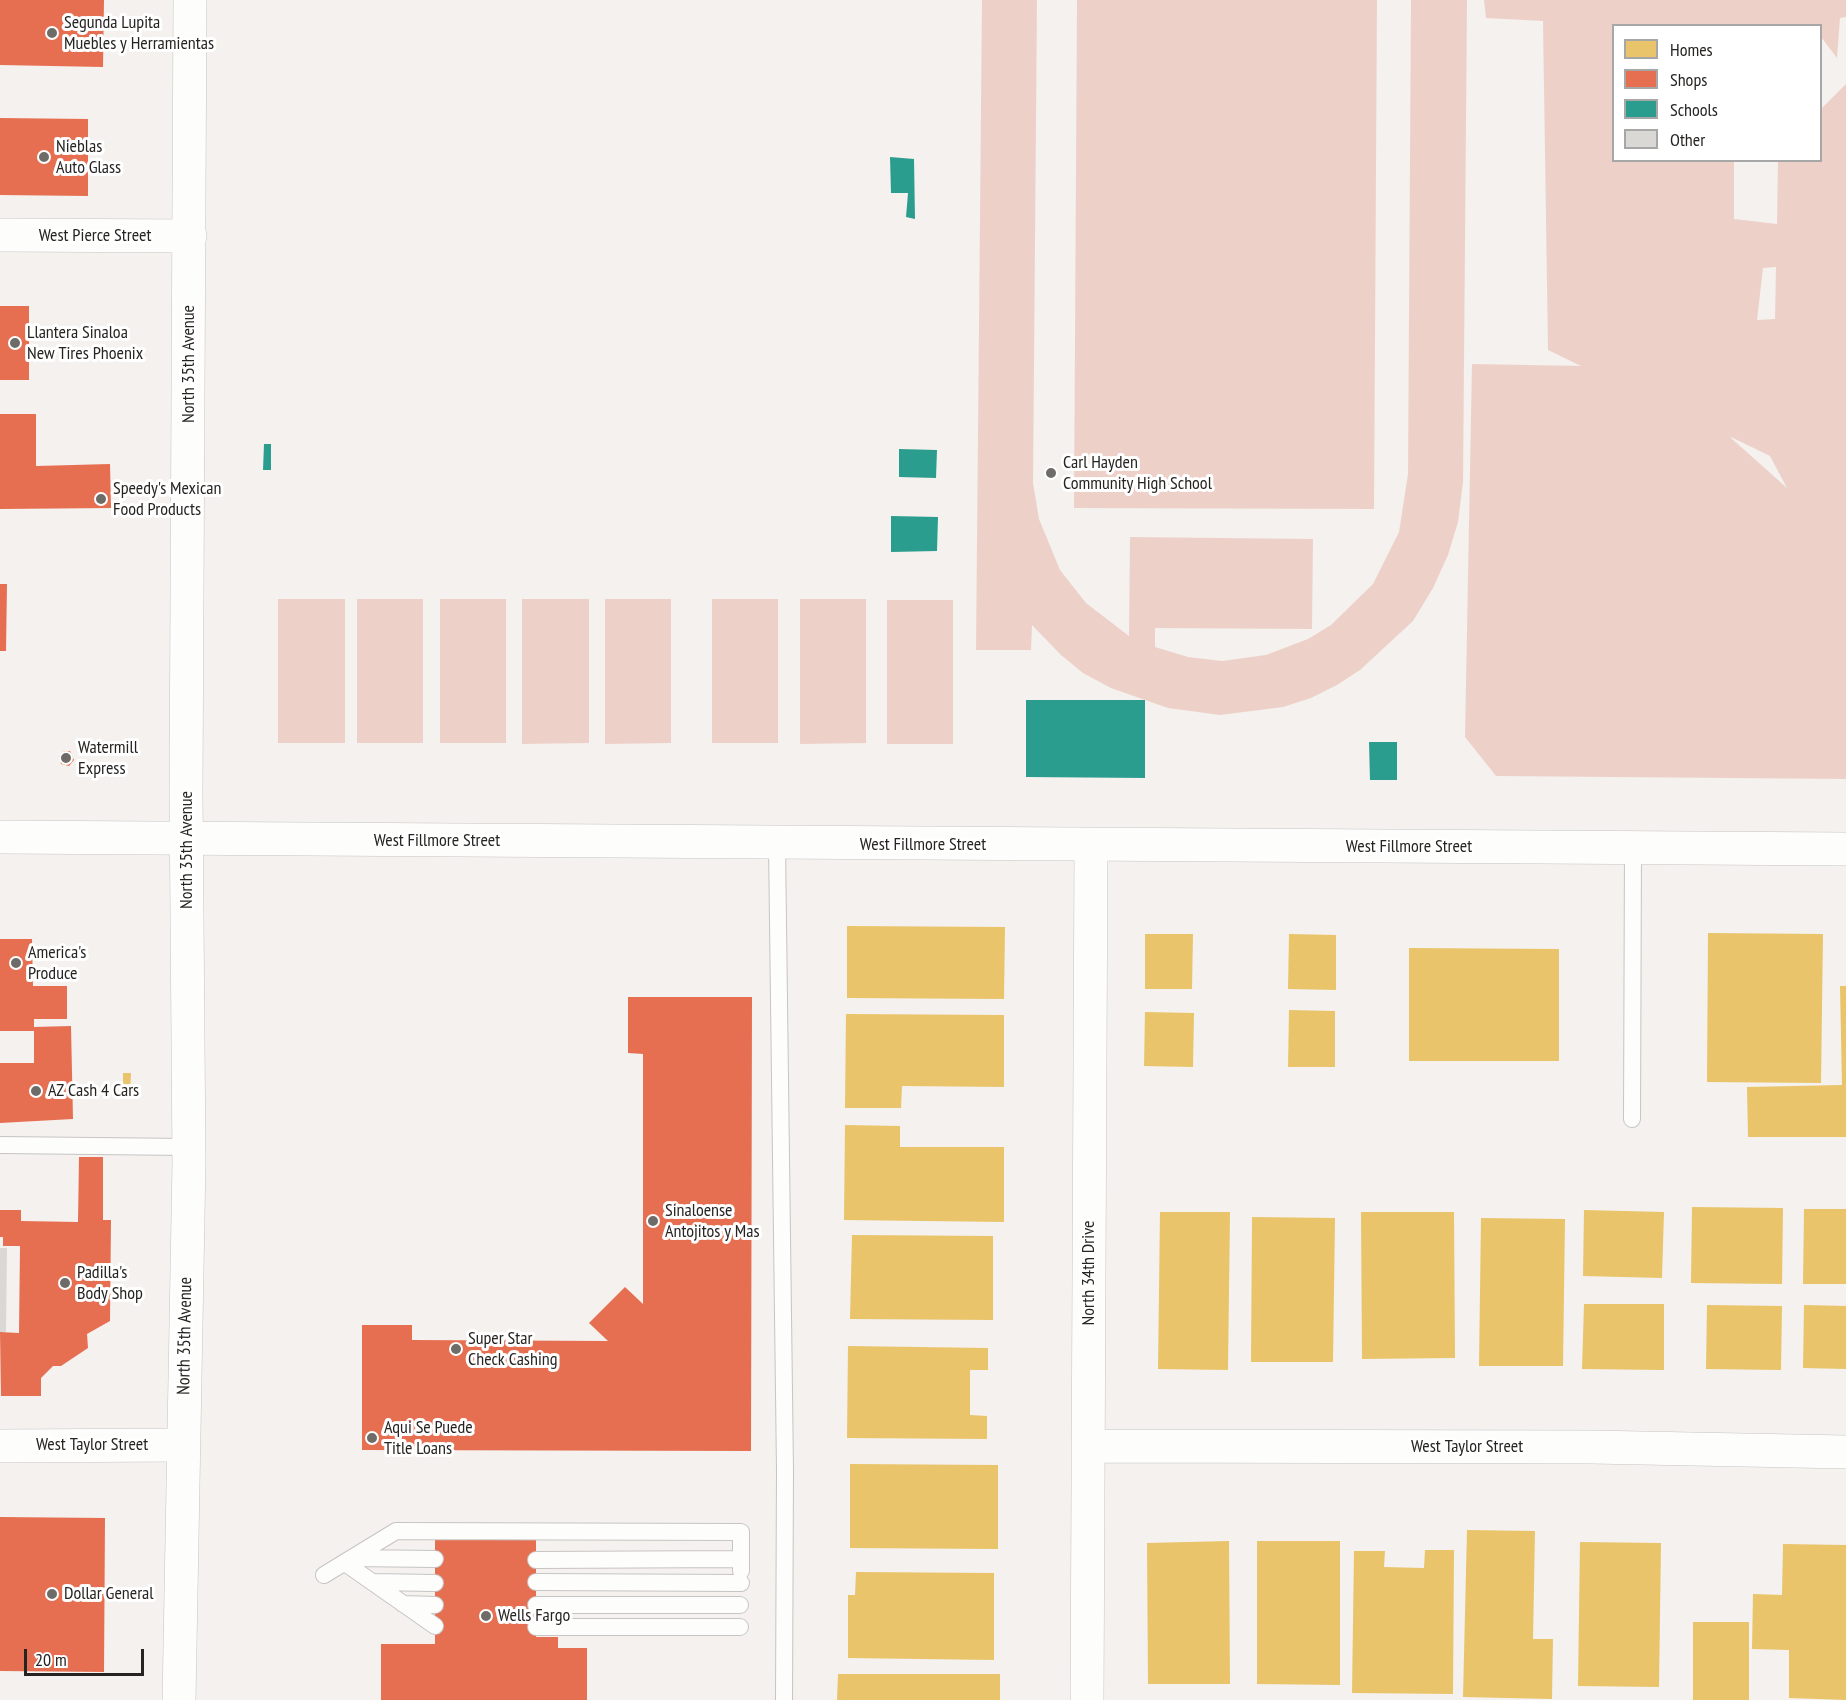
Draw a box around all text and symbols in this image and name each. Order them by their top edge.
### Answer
place label: Segunda Lupita Muebles y Herramientas [64,12,214,54]
legend [1612,24,1822,162]
marker: Segunda Lupita Muebles y Herramientas [45,26,59,40]
text: Homes [1670,38,1713,61]
text: Shops [1670,68,1707,91]
text: Schools [1670,98,1718,121]
text: Other [1670,128,1705,151]
place label: Nieblas Auto Glass [56,136,121,178]
marker: Nieblas Auto Glass [37,150,51,164]
street label: West Pierce Street [39,225,151,247]
street label: North 35th Avenue [178,305,200,423]
place label: Llantera Sinaloa New Tires Phoenix [27,322,143,364]
marker: Llantera Sinaloa New Tires Phoenix [8,336,22,350]
place label: Carl Hayden Community High School [1063,452,1212,494]
marker: Carl Hayden Community High School [1044,466,1058,480]
place label: Speedy's Mexican Food Products [113,478,221,520]
marker: Speedy's Mexican Food Products [94,492,108,506]
place label: Watermill Express [78,737,138,780]
marker: Watermill Express [59,751,73,765]
street label: North 35th Avenue [176,791,198,909]
street label: West Fillmore Street [374,830,500,852]
street label: West Fillmore Street [860,834,986,856]
street label: West Fillmore Street [1346,836,1472,858]
place label: America's Produce [28,942,86,984]
marker: America's Produce [9,956,23,970]
place label: AZ Cash 4 Cars [48,1080,139,1102]
marker: AZ Cash 4 Cars [29,1084,43,1098]
place label: Sinaloense Antojitos y Mas [665,1200,760,1242]
marker: Sinaloense Antojitos y Mas [646,1214,660,1228]
street label: North 34th Drive [1078,1220,1100,1326]
place label: Padilla's Body Shop [77,1262,143,1304]
marker: Padilla's Body Shop [58,1276,72,1290]
street label: North 35th Avenue [173,1277,197,1395]
place label: Super Star Check Cashing [468,1328,557,1370]
marker: Super Star Check Cashing [449,1342,463,1356]
place label: Aqui Se Puede Title Loans [384,1417,473,1460]
marker: Aqui Se Puede Title Loans [365,1431,379,1445]
street label: West Taylor Street [36,1434,148,1456]
street label: West Taylor Street [1411,1436,1523,1458]
place label: Dollar General [64,1583,154,1605]
marker: Dollar General [45,1587,59,1601]
place label: Wells Fargo [498,1605,570,1627]
marker: Wells Fargo [479,1609,493,1623]
scale bar [27,1637,147,1675]
text: 20 m [35,1648,67,1671]

